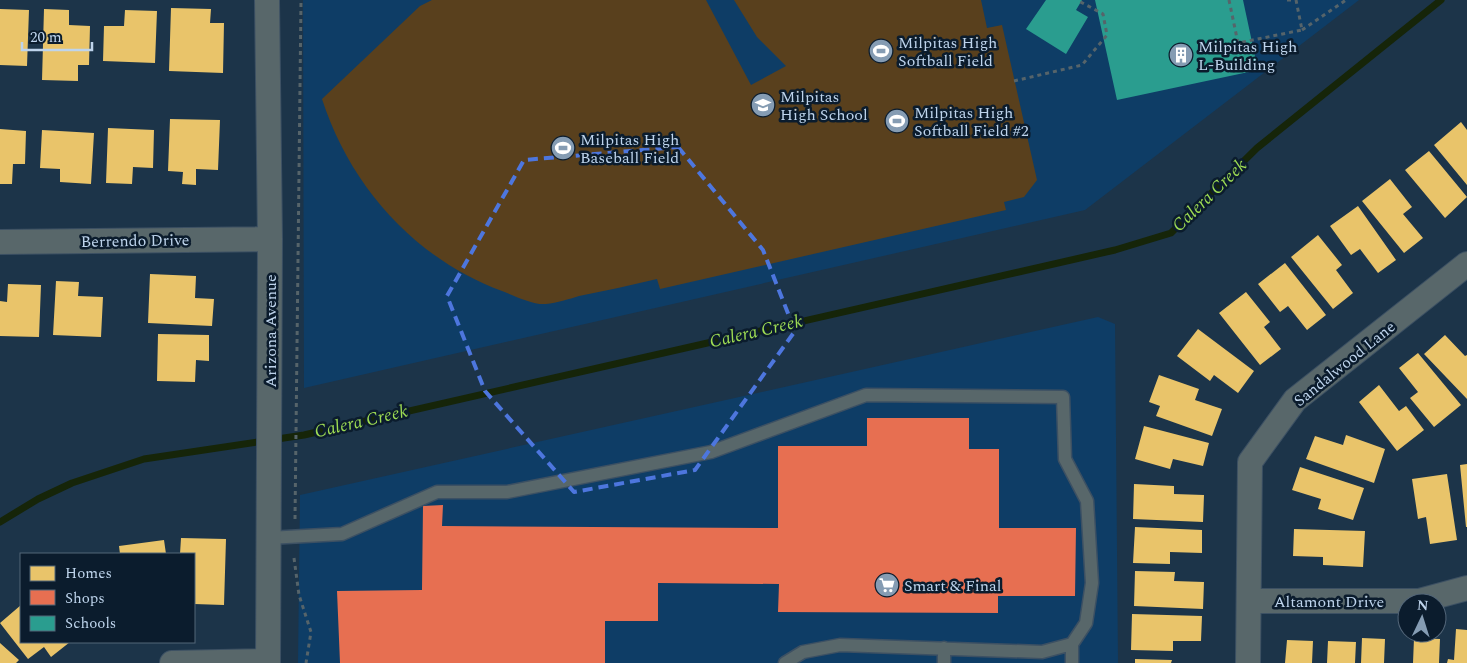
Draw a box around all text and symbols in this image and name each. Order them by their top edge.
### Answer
scale bar [22,20,92,52]
text: 20 m [30,26,62,49]
place label: Milpitas High Softball Field [898,31,997,73]
place label: Milpitas High L-Building [1198,35,1297,77]
sports icon: Milpitas High Softball Field [868,38,894,64]
building icon: Milpitas High L-Building [1168,42,1194,68]
place label: Milpitas High School [780,85,868,127]
school or university icon: Milpitas High School [750,92,776,118]
place label: Milpitas High Softball Field #2 [914,101,1029,143]
sports icon: Milpitas High Softball Field #2 [884,108,910,134]
place label: Milpitas High Baseball Field [580,128,679,170]
sports icon: Milpitas High Baseball Field [550,135,576,161]
water label: Calera Creek [1166,152,1253,238]
street label: Berrendo Drive [80,228,190,254]
street label: Arizona Avenue [259,274,283,388]
water label: Calera Creek [707,307,806,355]
street label: Sandalwood Lane [1289,315,1401,412]
water label: Calera Creek [312,397,411,445]
legend [20,553,195,643]
text: Homes [65,562,112,585]
supermarket icon: Smart & Final [874,572,900,598]
place label: Smart & Final [904,574,1002,598]
text: Shops [65,587,105,610]
street label: Altamont Drive [1274,590,1384,614]
north arrow [1397,593,1447,643]
text: N [1416,595,1429,616]
text: Schools [65,612,116,635]

